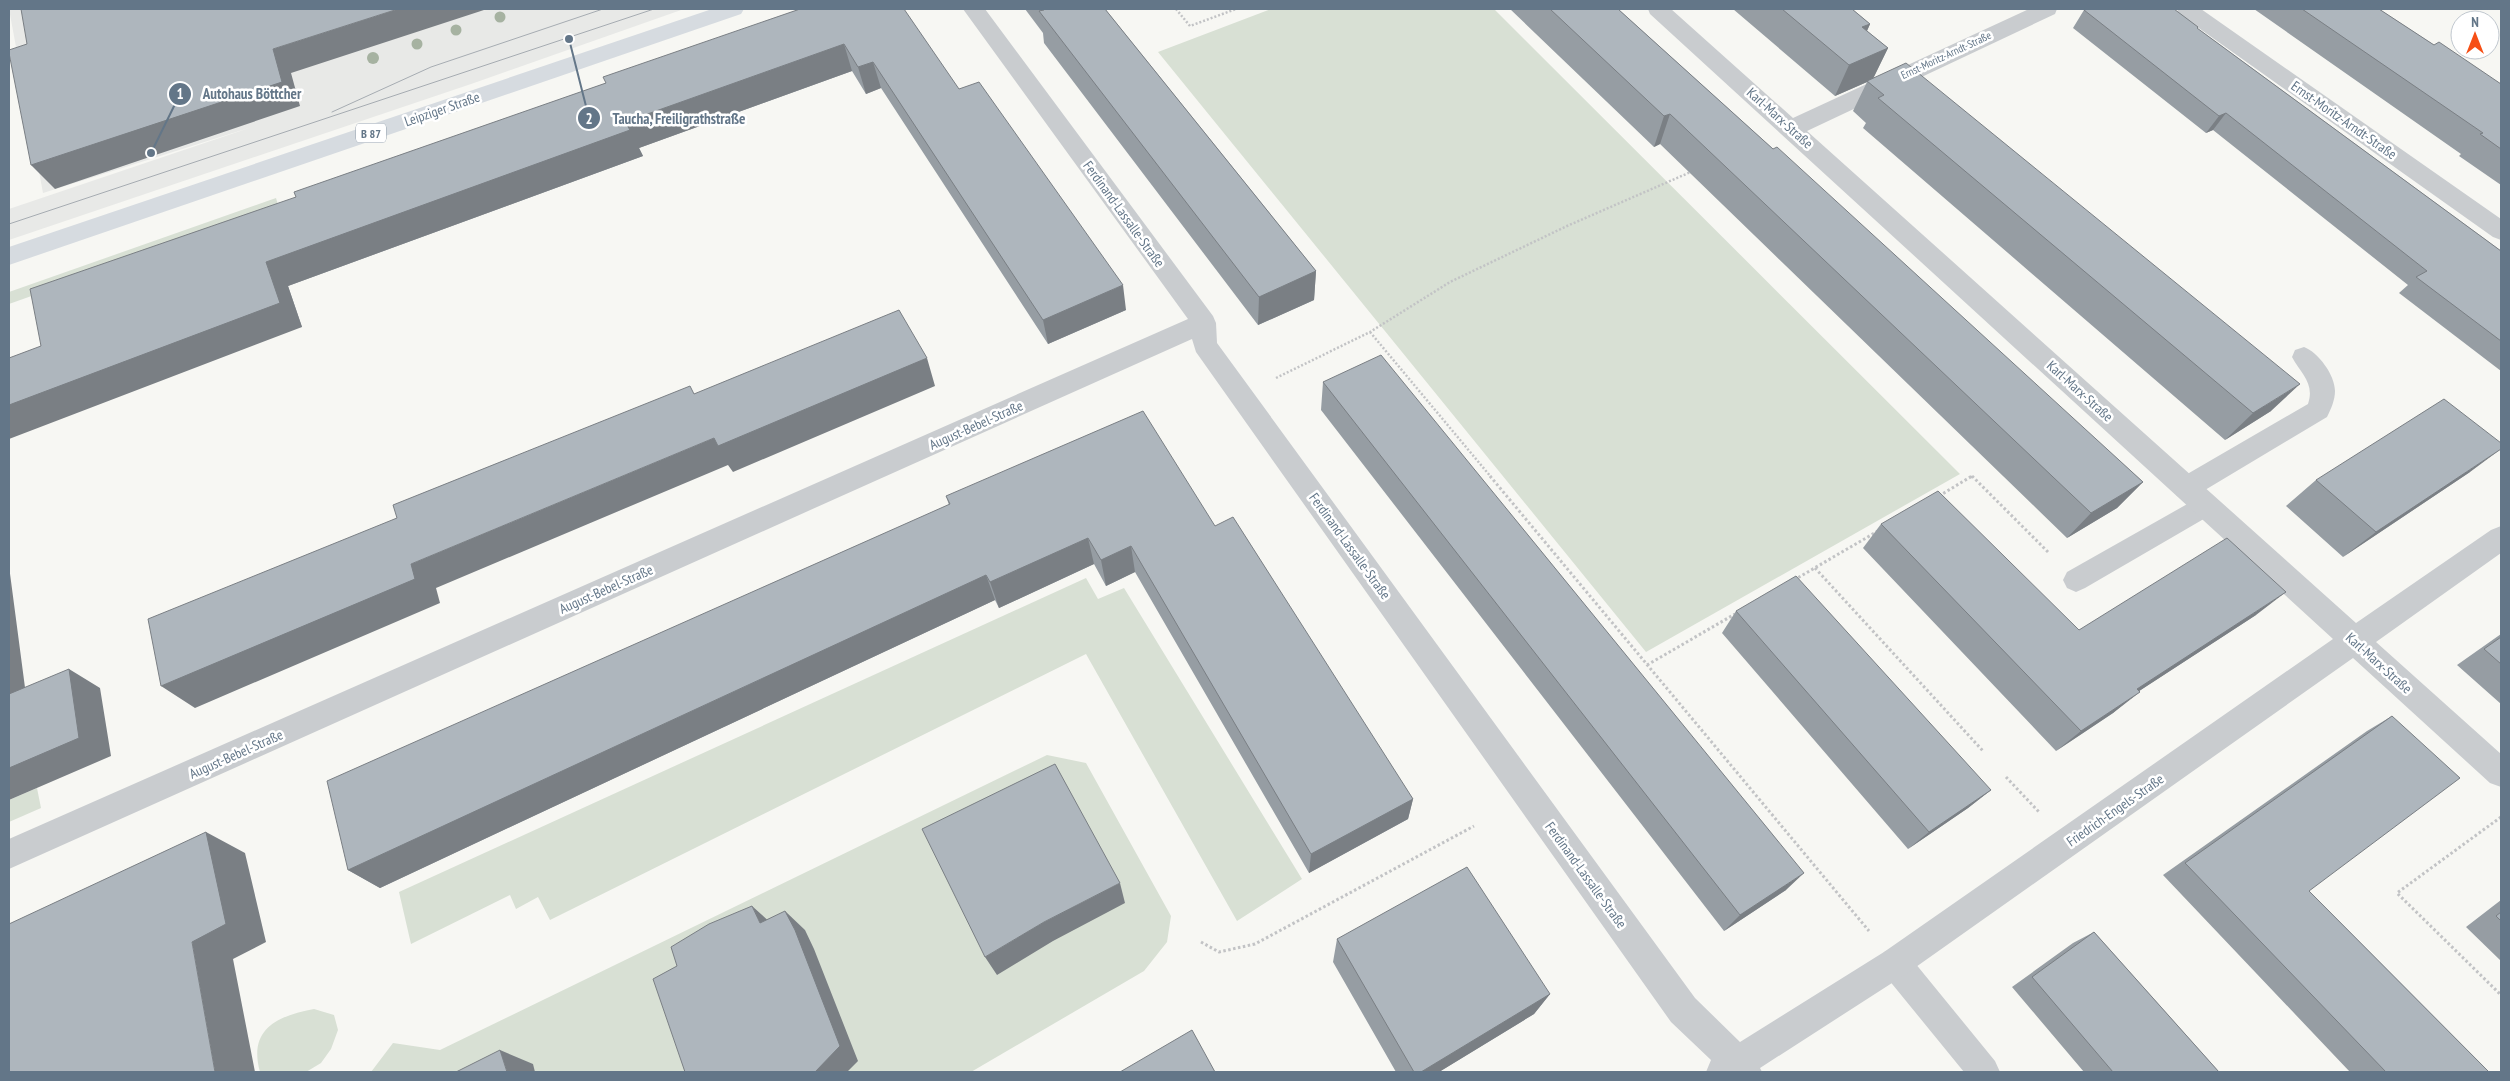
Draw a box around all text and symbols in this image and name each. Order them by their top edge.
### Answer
north arrow [2450,10,2500,60]
text: N [2471,13,2479,31]
street label: Ernst-Moritz-Arndt-Straße [1899,28,1994,82]
street label: Ernst-Moritz-Arndt-Straße [2288,77,2400,163]
callout: Autohaus Böttcher [167,79,311,109]
text: 1 [176,84,184,103]
text: Autohaus Böttcher [202,84,302,103]
street label: Karl-Marx-Straße [1743,84,1817,153]
street label: Leipziger Straße [402,88,482,130]
callout: Taucha, Freiligrathstraße [577,103,755,133]
text: 2 [585,109,593,128]
text: Taucha, Freiligrathstraße [613,109,745,128]
road number: B 87 [356,124,386,142]
street label: Ferdinand-Lassalle-Straße [1079,157,1169,271]
street label: Karl-Marx-Straße [2043,357,2117,426]
street label: August-Bebel-Straße [926,396,1026,454]
street label: Ferdinand-Lassalle-Straße [1305,489,1395,603]
street label: August-Bebel-Straße [556,560,656,618]
street label: Karl-Marx-Straße [2342,629,2416,698]
street label: August-Bebel-Straße [186,725,286,783]
street label: Friedrich-Engels-Straße [2063,770,2167,850]
street label: Ferdinand-Lassalle-Straße [1541,818,1631,932]

